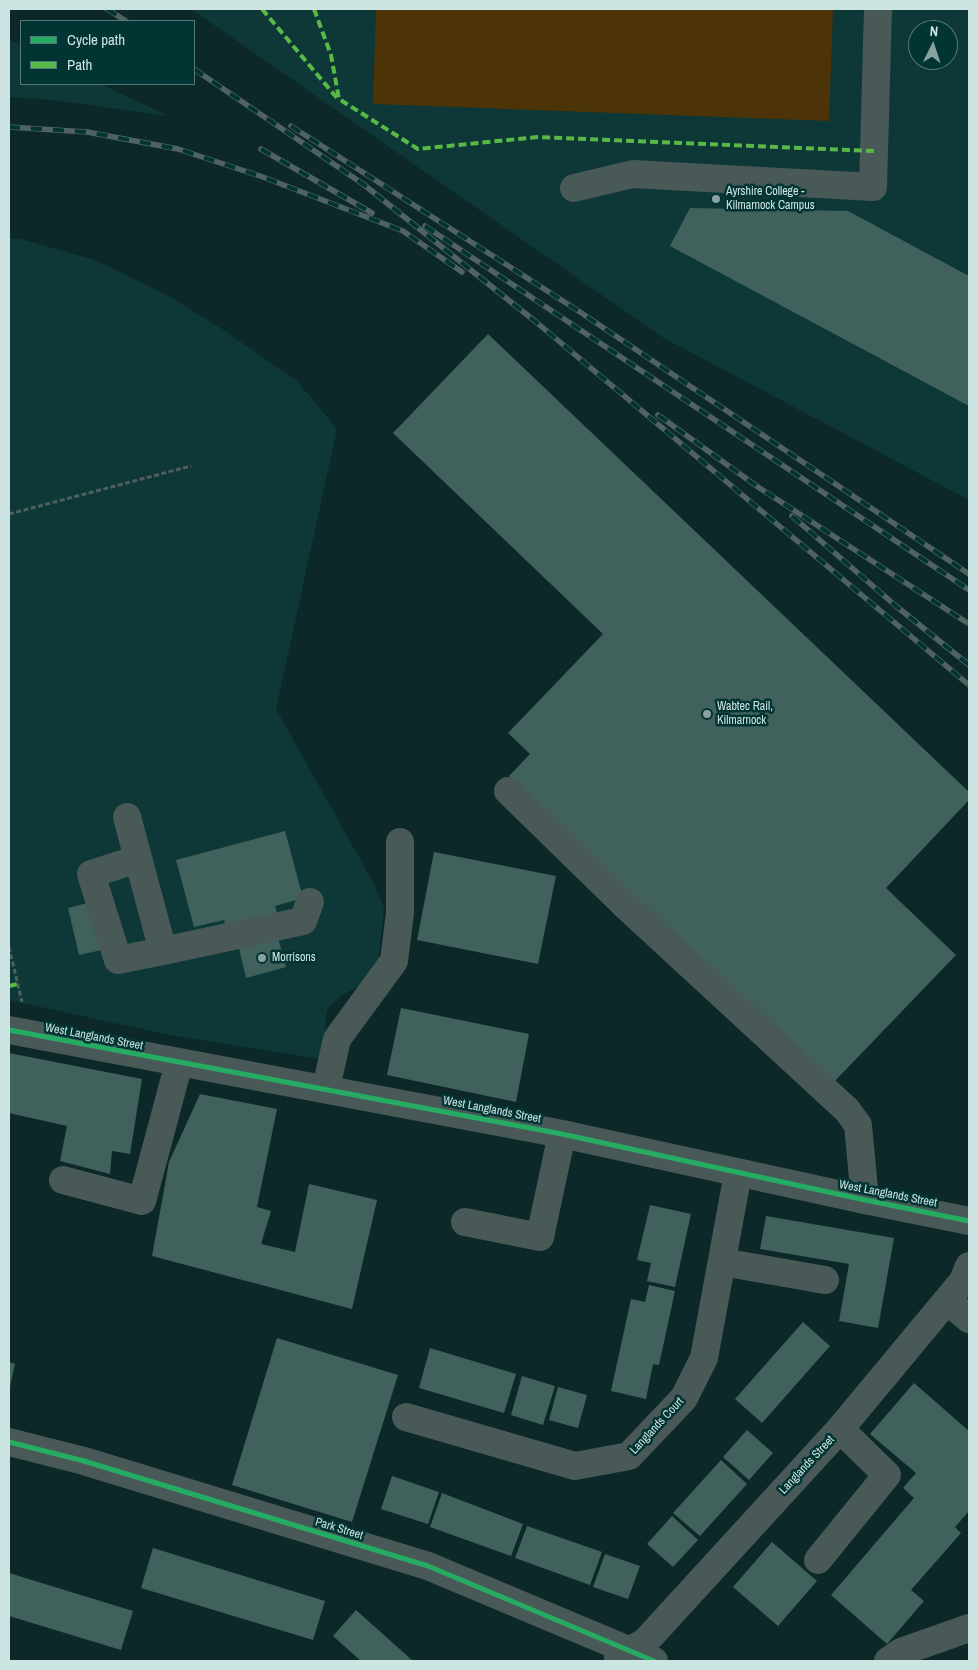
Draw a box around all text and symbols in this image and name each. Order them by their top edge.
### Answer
legend [20,20,195,85]
north arrow [908,20,958,70]
text: N [929,22,939,40]
text: Cycle path [67,29,125,50]
text: Path [67,54,92,75]
place label: Ayrshire College - Kilmarnock Campus [726,185,815,213]
marker: Ayrshire College - Kilmarnock Campus [710,193,722,205]
place label: Wabtec Rail, Kilmarnock [717,700,773,728]
marker: Wabtec Rail, Kilmarnock [701,708,713,720]
place label: Morrisons [272,951,316,965]
marker: Morrisons [256,952,268,964]
street label: West Langlands Street [44,1020,144,1054]
street label: West Langlands Street [442,1093,542,1127]
street label: West Langlands Street [838,1177,938,1211]
street label: Langlands Court [627,1395,687,1457]
street label: Langlands Street [776,1433,838,1497]
street label: Park Street [313,1515,365,1543]

